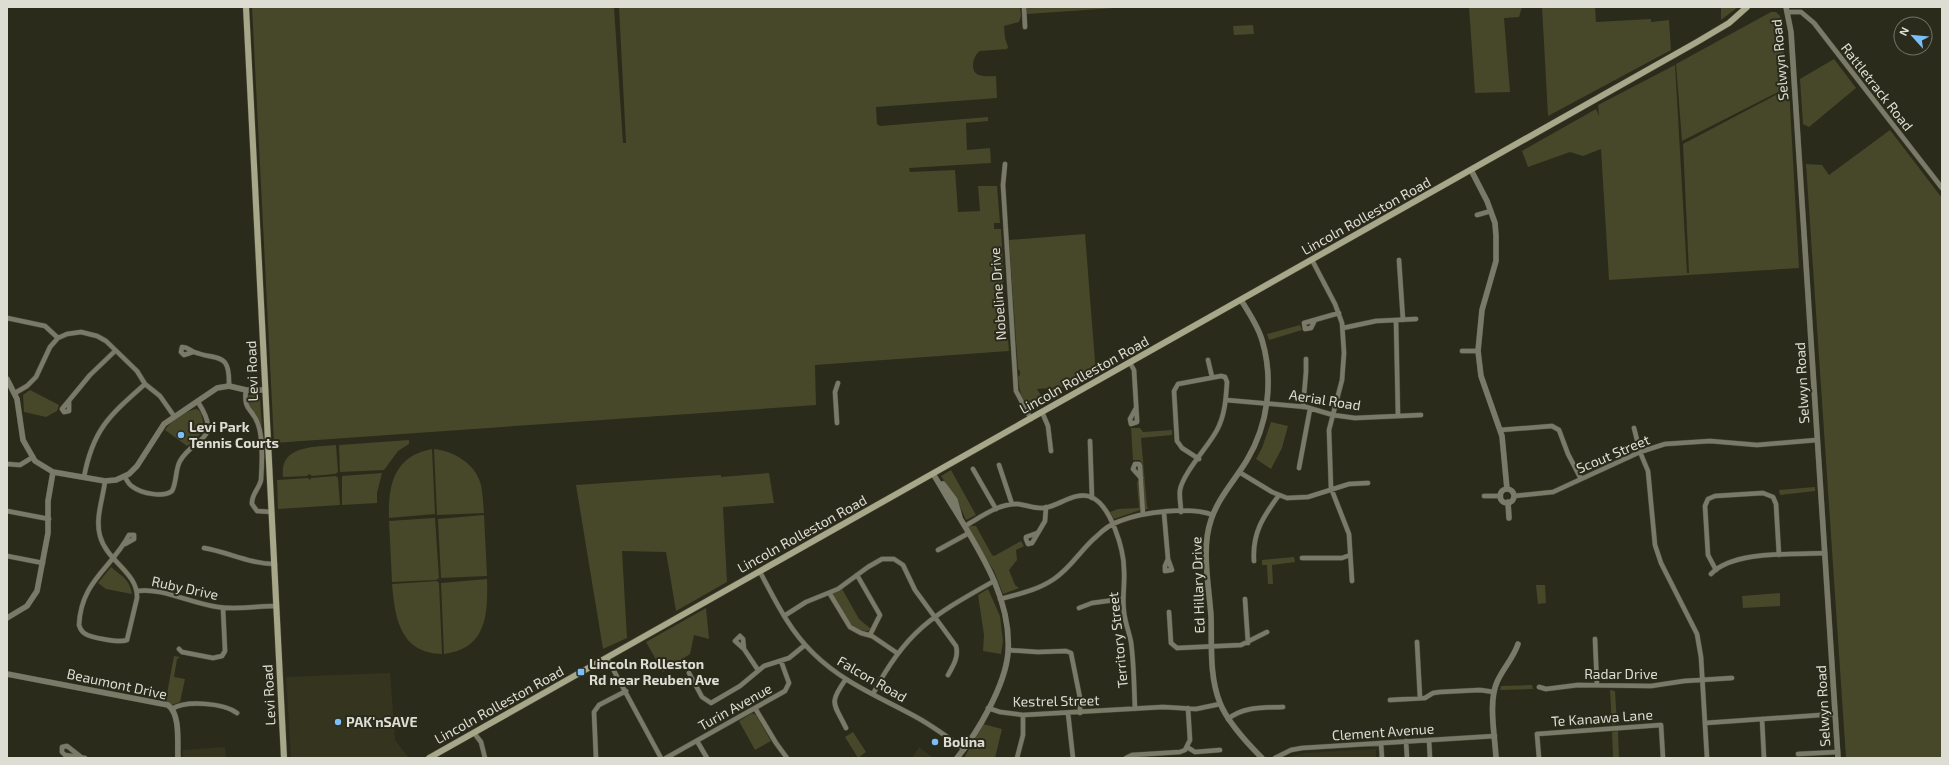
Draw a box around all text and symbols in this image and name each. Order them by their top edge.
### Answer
north arrow [1893,16,1933,56]
street label: Selwyn Road [1767,19,1792,102]
text: N [1896,25,1911,38]
street label: Rattletrack Road [1838,39,1917,134]
street label: Lincoln Rolleston Road [1298,173,1433,258]
street label: Nobeline Drive [986,247,1009,341]
street label: Lincoln Rolleston Road [1016,332,1151,417]
street label: Levi Road [242,340,261,402]
street label: Selwyn Road [1791,342,1812,424]
street label: Aerial Road [1288,385,1362,414]
place label: Levi Park Tennis Courts [189,418,279,451]
marker: Levi Park Tennis Courts [176,430,186,440]
street label: Scout Street [1574,430,1652,477]
street label: Lincoln Rolleston Road [734,491,869,576]
street label: Ed Hillary Drive [1187,536,1208,634]
street label: Ruby Drive [150,572,220,603]
street label: Territory Street [1104,591,1131,689]
street label: Falcon Road [835,652,910,705]
place label: Lincoln Rolleston Rd near Reuben Ave [589,655,720,688]
street label: Lincoln Rolleston Road [431,662,566,747]
street label: Levi Road [258,664,279,726]
street label: Beaumont Drive [65,665,169,702]
street label: Radar Drive [1584,665,1658,682]
street label: Selwyn Road [1812,665,1833,747]
marker: Lincoln Rolleston Rd near Reuben Ave [576,667,586,677]
street label: Turin Avenue [695,679,775,734]
street label: Kestrel Street [1012,691,1100,710]
street label: Te Kanawa Lane [1551,705,1653,730]
place label: PAK'nSAVE [346,713,417,730]
marker: PAK'nSAVE [333,717,343,727]
street label: Clement Avenue [1331,719,1435,744]
place label: Bolina [943,733,985,750]
marker: Bolina [930,737,940,747]

